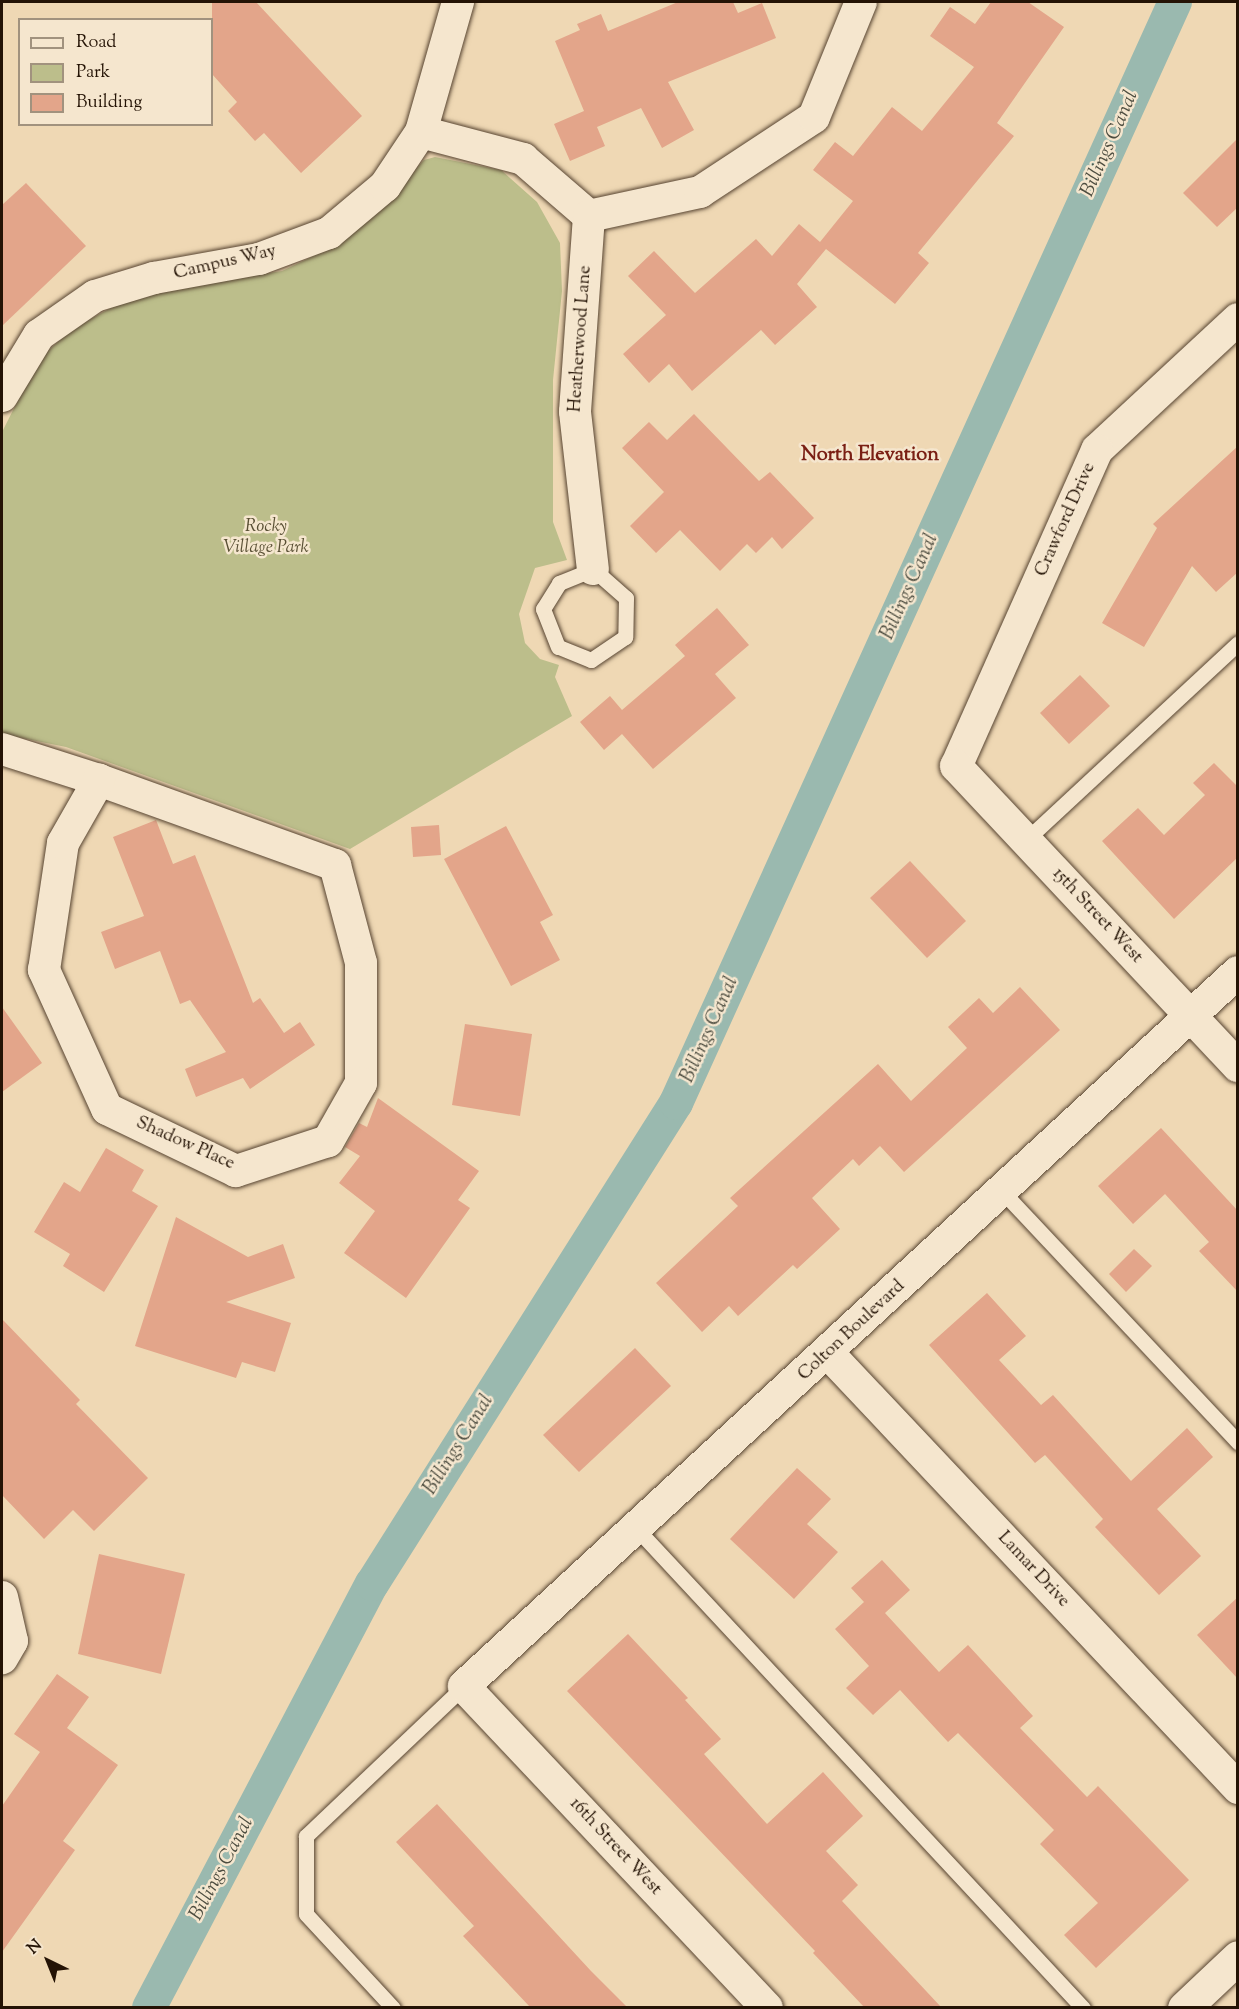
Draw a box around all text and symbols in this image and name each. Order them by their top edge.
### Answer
legend [18,18,213,126]
text: Road [76,30,116,56]
text: Park [76,60,110,86]
water label: Billings Canal [1076,87,1144,201]
text: Building [76,90,142,116]
street label: Campus Way [172,241,278,285]
street label: Heatherwood Lane [565,265,597,413]
district label: North Elevation [801,443,939,467]
street label: Crawford Drive [1031,460,1101,580]
park label: Rocky Village Park [223,517,309,560]
water label: Billings Canal [876,530,944,644]
street label: 15th Street West [1047,864,1147,968]
water label: Billings Canal [676,973,744,1087]
street label: Shadow Place [132,1113,238,1175]
street label: Colton Boulevard [794,1276,910,1386]
water label: Billings Canal [419,1391,499,1499]
street label: Lamar Drive [992,1528,1074,1612]
street label: 16th Street West [564,1794,666,1900]
water label: Billings Canal [185,1813,259,1925]
north arrow [18,1931,78,1991]
text: N [23,1935,48,1960]

